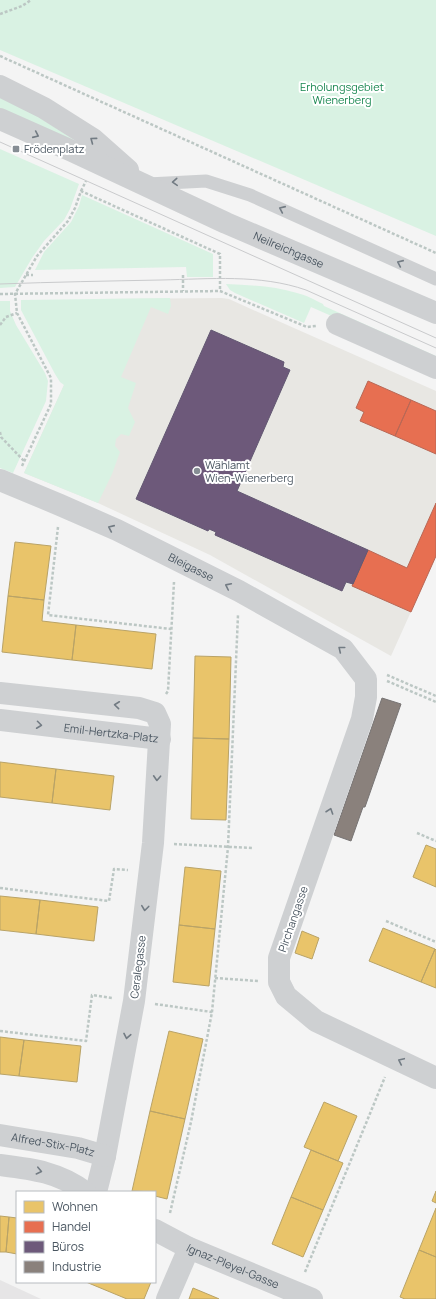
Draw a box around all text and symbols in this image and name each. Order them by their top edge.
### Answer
park label: Erholungsgebiet Wienerberg [300,79,384,107]
one-way arrow [31,130,39,138]
one-way arrow [90,137,97,145]
place label: Frödenplatz [24,141,85,156]
marker: Frödenplatz [11,144,21,154]
one-way arrow [171,178,178,187]
one-way arrow [279,206,286,214]
street label: Neilreichgasse [251,228,327,271]
one-way arrow [397,260,405,268]
place label: Wählamt Wien-Wienerberg [205,457,294,485]
marker: Wählamt Wien-Wienerberg [192,466,202,476]
one-way arrow [108,525,116,533]
street label: Bleigasse [166,549,217,584]
one-way arrow [225,583,232,590]
one-way arrow [338,647,345,654]
one-way arrow [114,701,120,710]
one-way arrow [36,720,42,729]
street label: Emil-Hertzka-Platz [63,720,160,746]
one-way arrow [153,775,162,781]
one-way arrow [325,808,334,815]
street label: Pirchangasse [274,883,311,954]
one-way arrow [141,905,150,911]
street label: Ceralegasse [126,934,149,999]
one-way arrow [123,1033,132,1040]
one-way arrow [397,1058,405,1066]
street label: Alfred-Stix-Platz [10,1129,97,1160]
one-way arrow [35,1166,42,1174]
legend [16,1191,156,1283]
text: Wohnen [52,1198,98,1215]
text: Handel [52,1218,91,1235]
text: Büros [52,1238,84,1255]
street label: Ignaz-Pleyel-Gasse [184,1240,282,1292]
text: Industrie [52,1258,101,1275]

